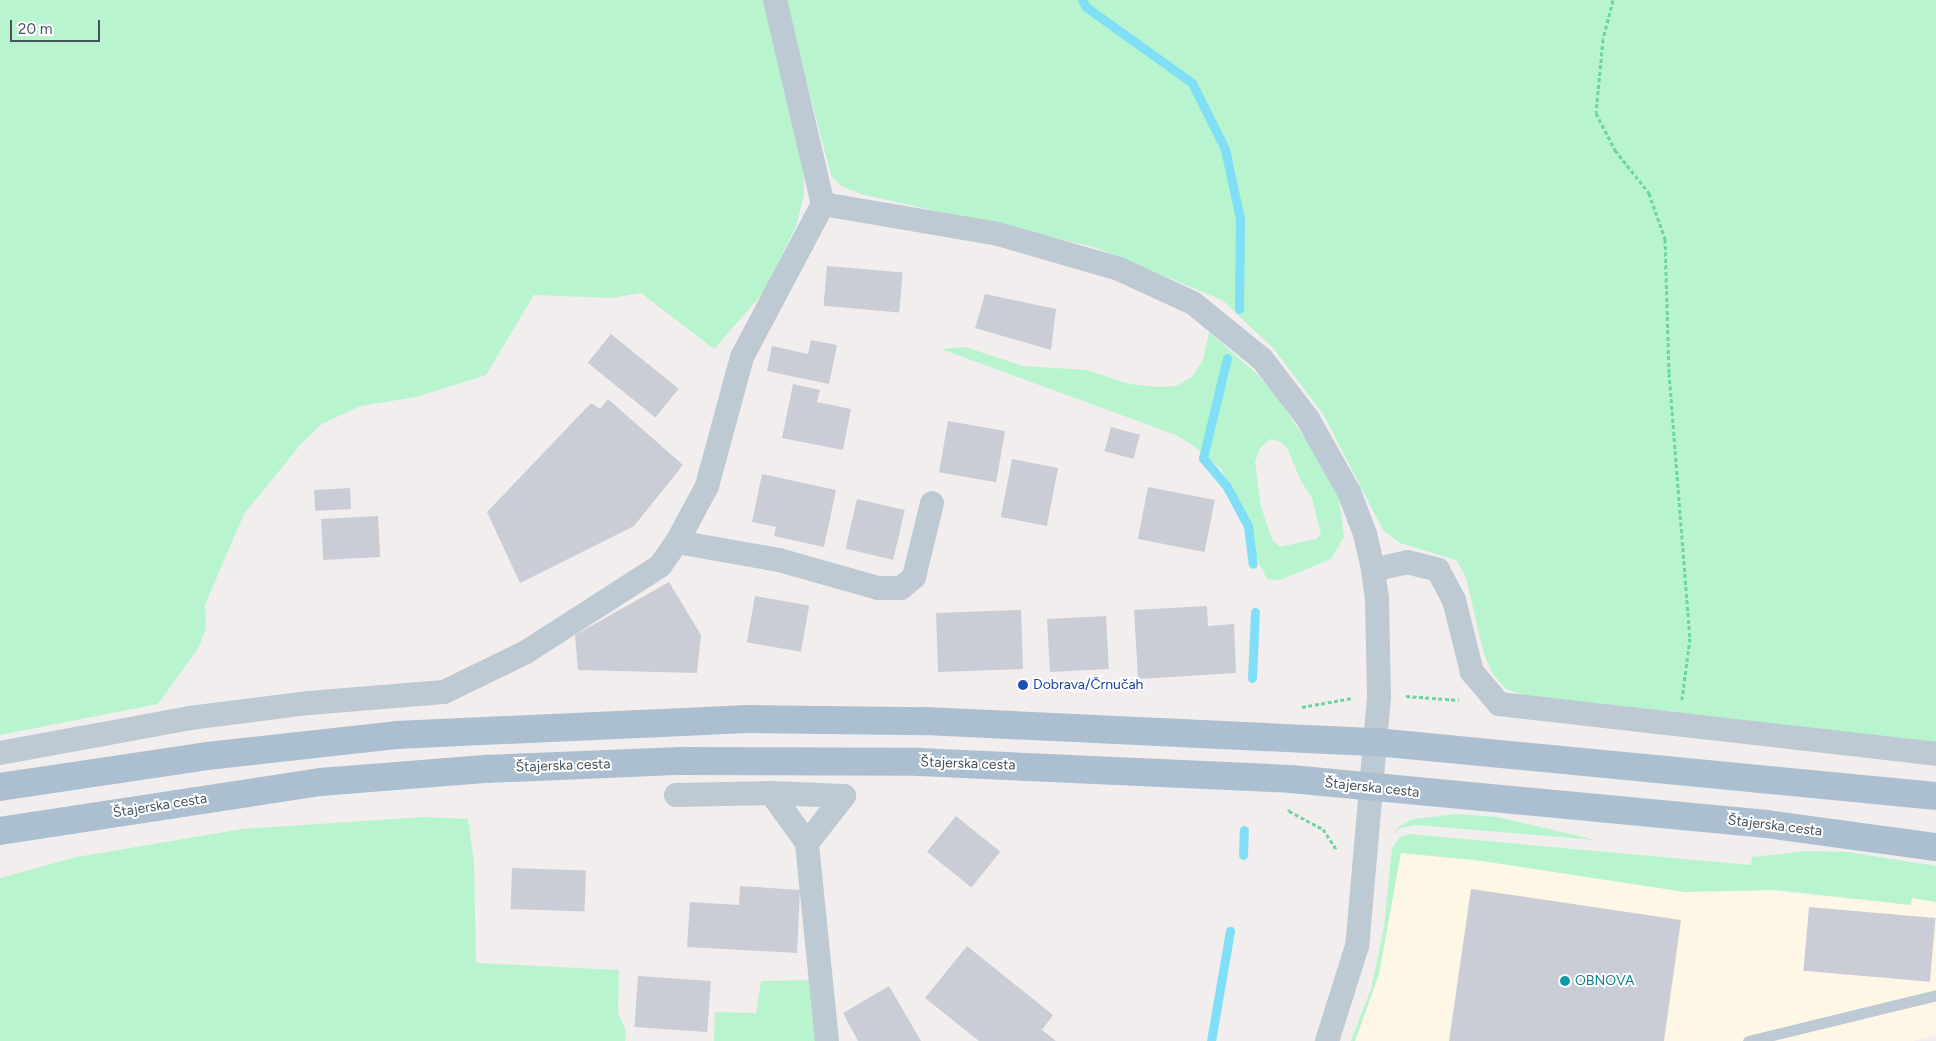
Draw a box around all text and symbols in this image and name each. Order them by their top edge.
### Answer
scale bar [12,10,102,42]
text: 20 m [18,20,52,38]
place label: Dobrava/Črnučah [1033,677,1143,693]
marker: Dobrava/Črnučah [1017,679,1029,691]
street label: Štajerska cesta [920,754,1016,774]
street label: Štajerska cesta [515,756,611,776]
street label: Štajerska cesta [1324,775,1420,801]
street label: Štajerska cesta [112,790,208,822]
street label: Štajerska cesta [1727,812,1823,840]
place label: OBNOVA [1575,973,1635,989]
marker: OBNOVA [1559,975,1571,987]

